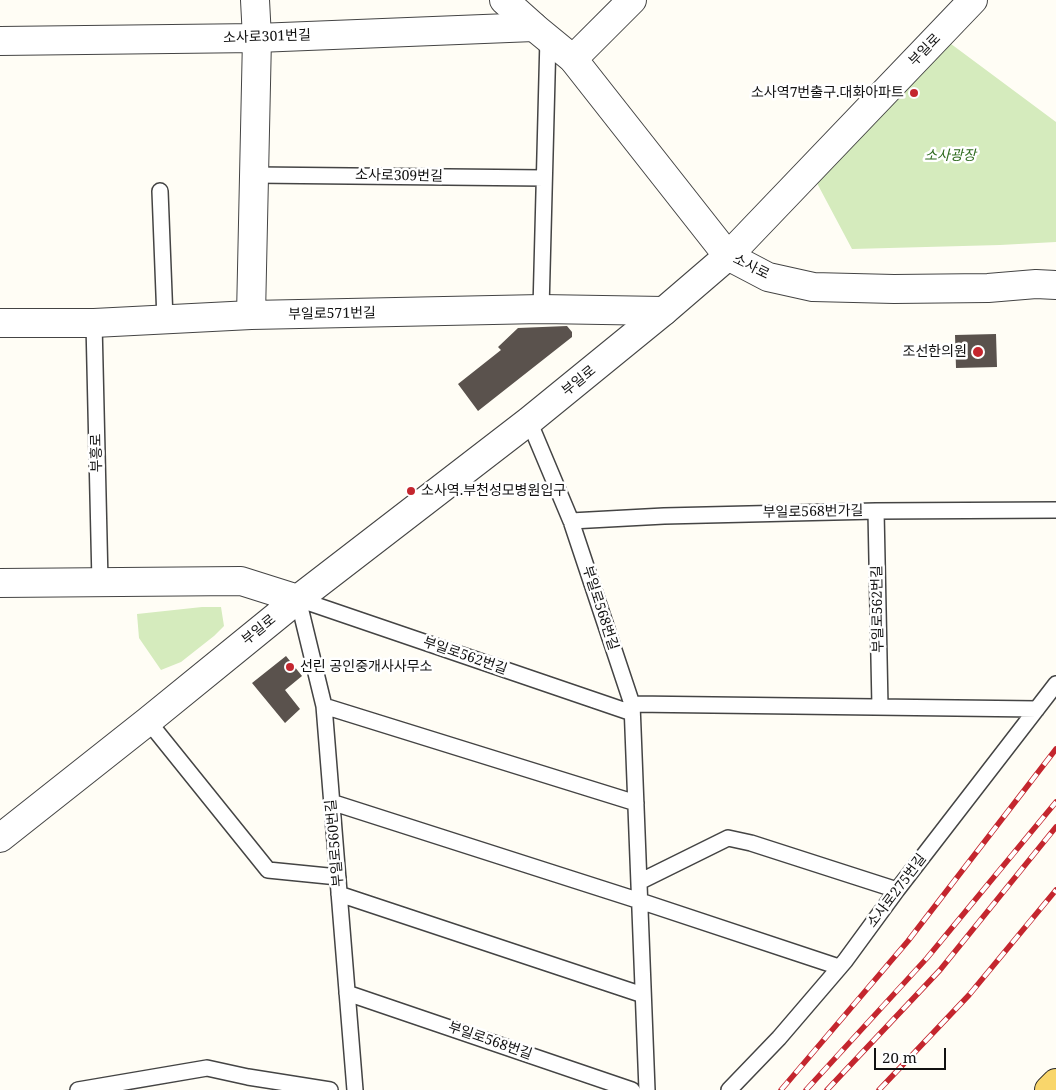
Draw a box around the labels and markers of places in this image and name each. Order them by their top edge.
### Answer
place label: 소사역7번출구.대화아파트 [751,85,904,101]
marker: 소사역7번출구.대화아파트 [908,87,920,99]
place label: 조선한의원 [903,344,967,360]
marker: 조선한의원 [971,345,985,359]
place label: 소사역.부천성모병원입구 [421,483,566,499]
marker: 소사역.부천성모병원입구 [405,485,417,497]
place label: 선린 공인중개사사무소 [300,659,432,675]
marker: 선린 공인중개사사무소 [284,661,296,673]

